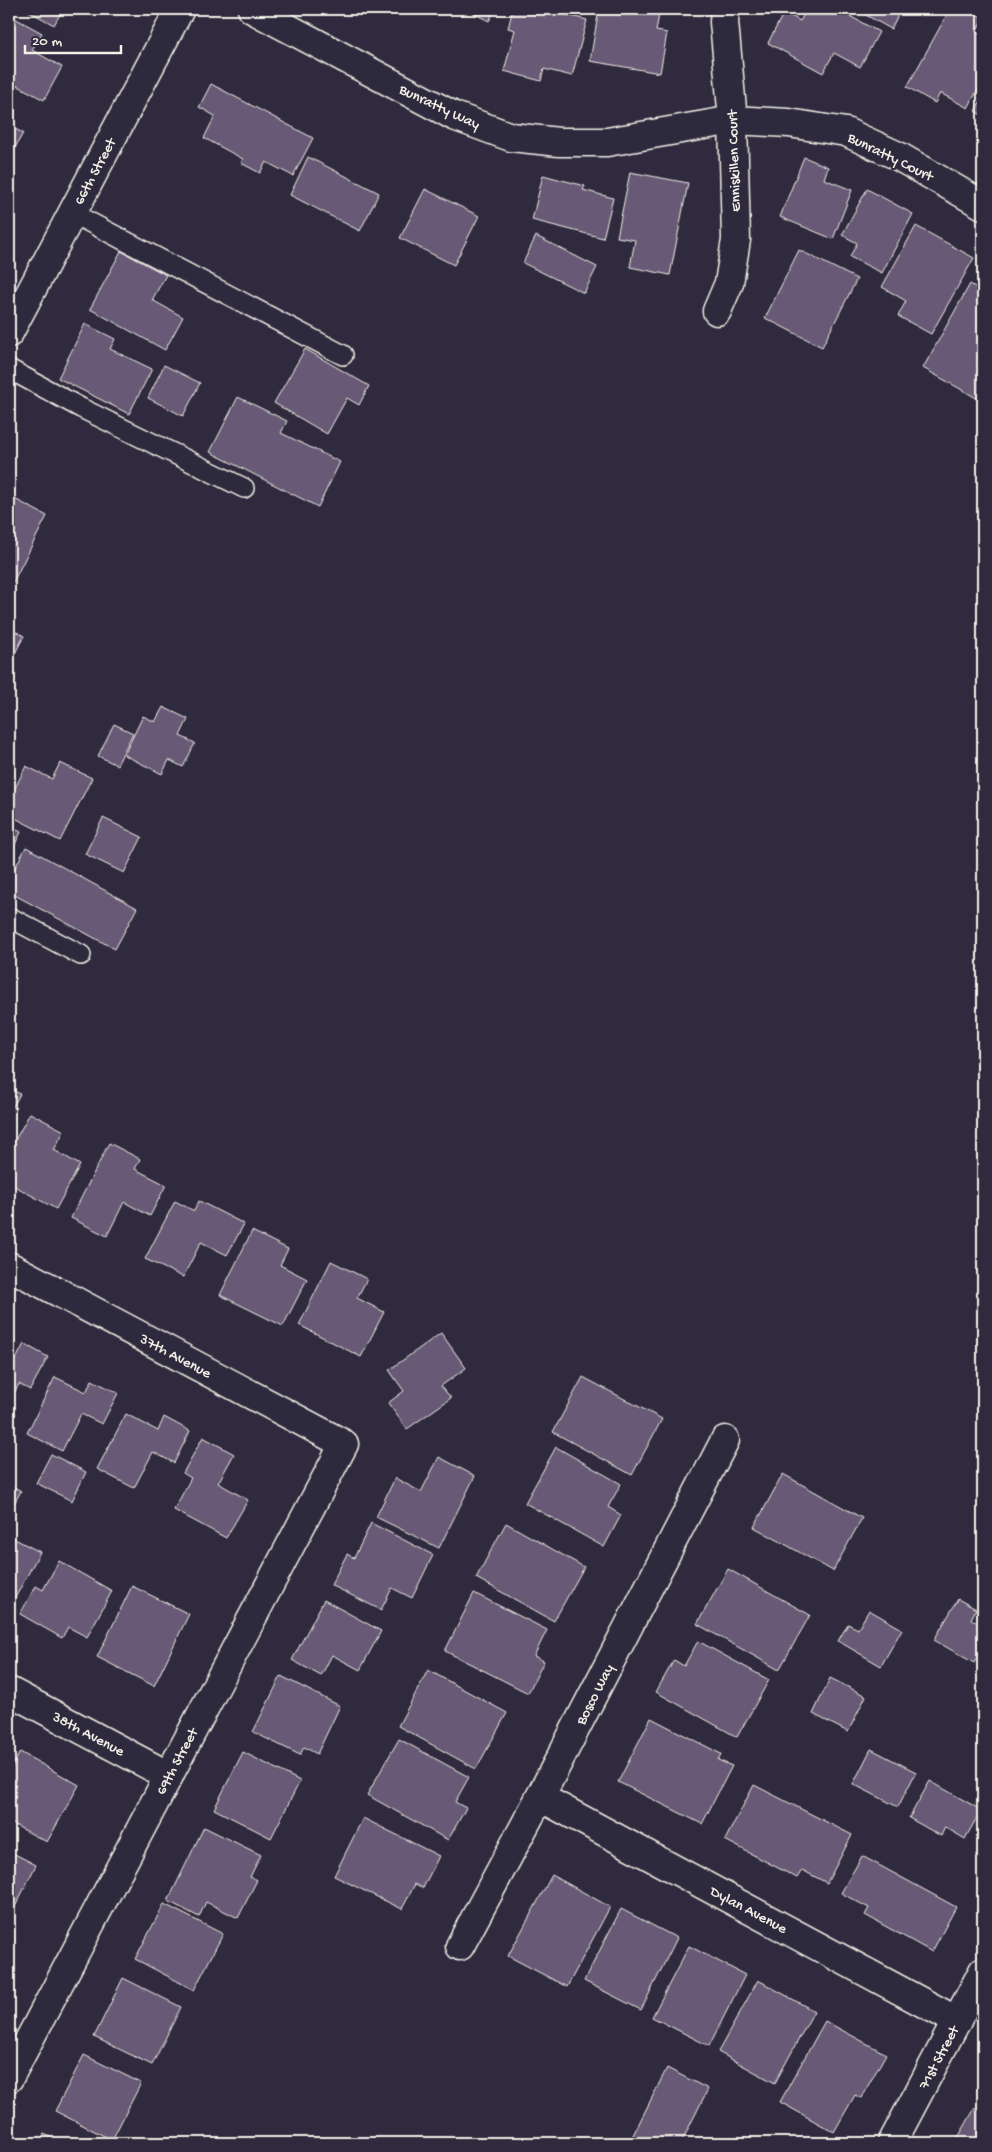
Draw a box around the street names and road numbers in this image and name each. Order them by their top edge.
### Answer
street label: Bunratty Way [395,81,483,135]
street label: Enniskillen Court [724,108,746,212]
street label: Bunratty Court [843,129,938,187]
street label: 66th Street [71,134,122,208]
street label: 37th Avenue [135,1330,214,1383]
street label: Bosco Way [572,1661,619,1729]
street label: 38th Avenue [48,1708,127,1761]
street label: 69th Street [153,1724,204,1798]
street label: Dylan Avenue [706,1882,790,1939]
street label: 71st Street [915,2022,965,2094]

